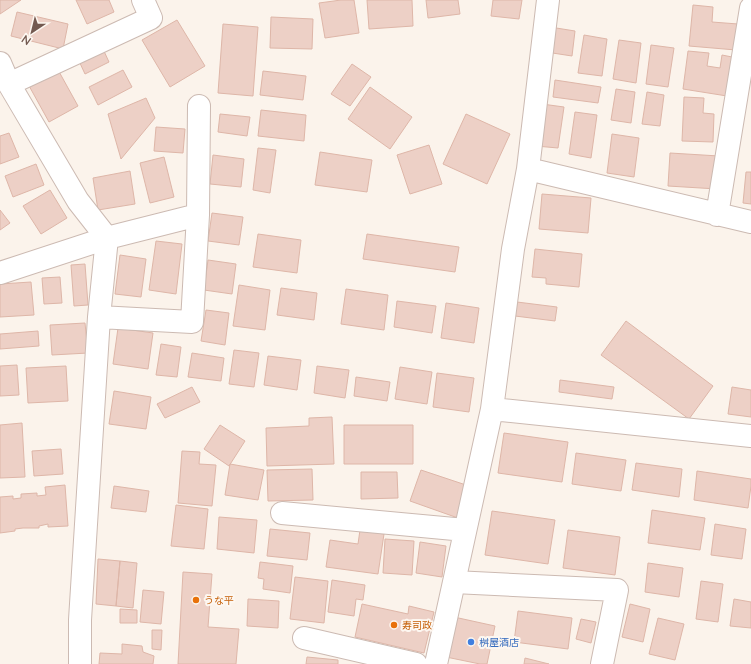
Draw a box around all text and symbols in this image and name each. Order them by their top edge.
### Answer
north arrow [12,12,52,52]
text: N [19,33,33,48]
place label: うな平 [204,594,234,606]
marker: うな平 [191,595,201,605]
place label: 寿司政 [402,619,432,631]
marker: 寿司政 [389,620,399,630]
place label: 桝屋酒店 [479,636,519,648]
marker: 桝屋酒店 [466,637,476,647]

